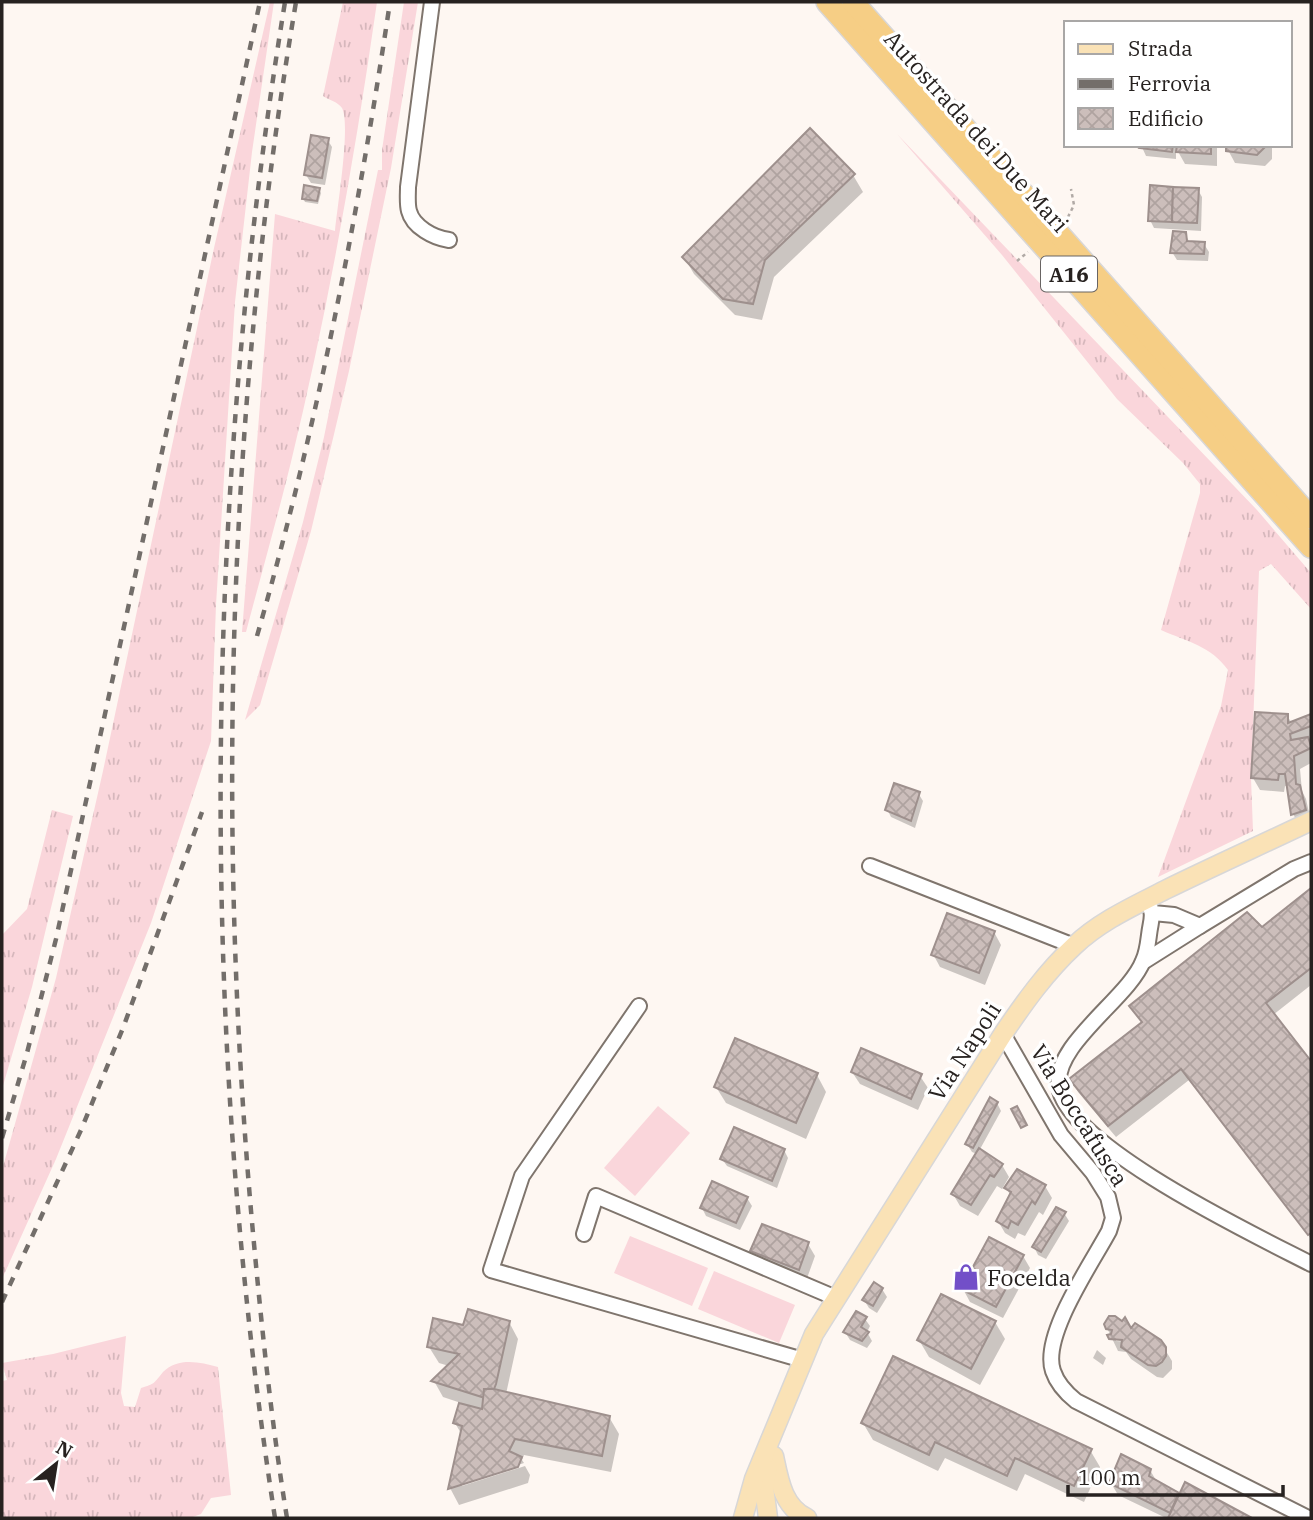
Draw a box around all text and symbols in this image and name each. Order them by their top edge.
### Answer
legend [1064,21,1292,147]
street label: Autostrada dei Due Mari [878,24,1076,238]
text: Strada [1128,34,1193,62]
text: Ferrovia [1128,69,1211,97]
text: Edificio [1128,104,1203,132]
road number: A16 [1041,256,1097,292]
street label: Via Napoli [921,996,1007,1106]
street label: Via Boccafusca [1024,1038,1136,1192]
shop icon: Focelda [951,1262,981,1292]
place label: Focelda [987,1262,1071,1292]
north arrow [21,1429,91,1499]
text: N [52,1435,77,1463]
scale bar [1068,1454,1283,1498]
text: 100 m [1078,1463,1141,1491]

